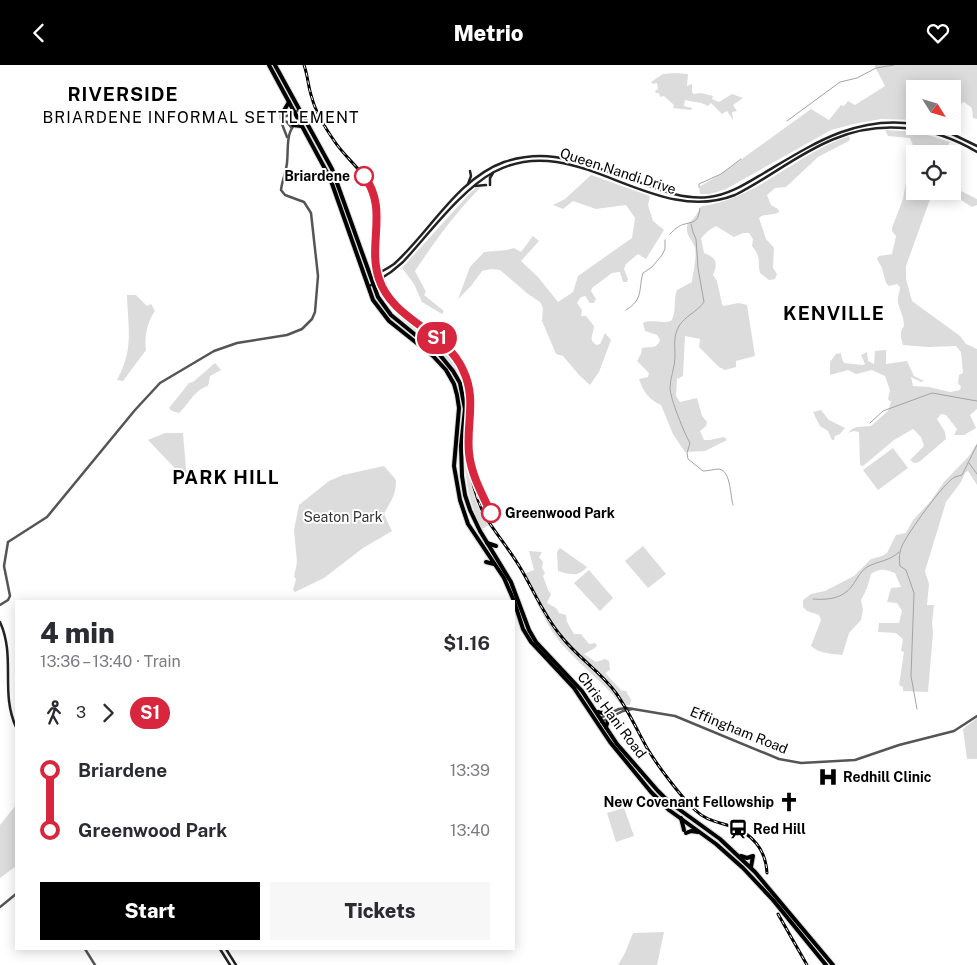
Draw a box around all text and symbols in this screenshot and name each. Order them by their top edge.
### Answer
icon: back [25,19,53,47]
icon: heart [924,19,952,47]
text: Metrio [453,20,524,46]
north arrow [906,80,961,135]
map controls [906,80,961,200]
district label: RIVERSIDE [67,83,179,105]
district label: BRIARDENE INFORMAL SETTLEMENT [42,108,360,127]
street label: Queen Nandi Drive [558,145,678,197]
button: locate [906,145,961,200]
marker: Briardene [354,166,374,186]
place label: Briardene [284,168,350,184]
district label: KENVILLE [783,302,885,324]
line badge: S1 [414,322,460,354]
text: S1 [427,327,447,348]
district label: PARK HILL [172,466,280,488]
marker: Greenwood Park [481,503,501,523]
place label: Greenwood Park [505,505,615,521]
park label: Seaton Park [303,509,383,525]
text: 4 min [40,616,115,649]
text: $1.16 [443,632,490,654]
text: 13:36 – 13:40 · Train [40,652,181,671]
street label: Chris Hani Road [574,669,650,761]
icon: walk [40,699,68,727]
icon: forward [94,699,122,727]
text: S1 [140,702,160,723]
text: 3 [76,703,86,722]
street label: Effingham Road [688,703,790,757]
text: Briardene [78,759,167,781]
text: 13:39 [450,761,490,780]
hospital icon: Redhill Clinic [817,766,839,788]
place label: Redhill Clinic [843,769,932,785]
church icon: New Covenant Fellowship [778,791,800,813]
place label: New Covenant Fellowship [603,794,774,810]
station icon: Red Hill [727,818,749,840]
text: Greenwood Park [78,819,227,841]
text: 13:40 [450,821,490,840]
place label: Red Hill [753,821,806,837]
button: Start [40,882,260,940]
button: Tickets [270,882,490,940]

